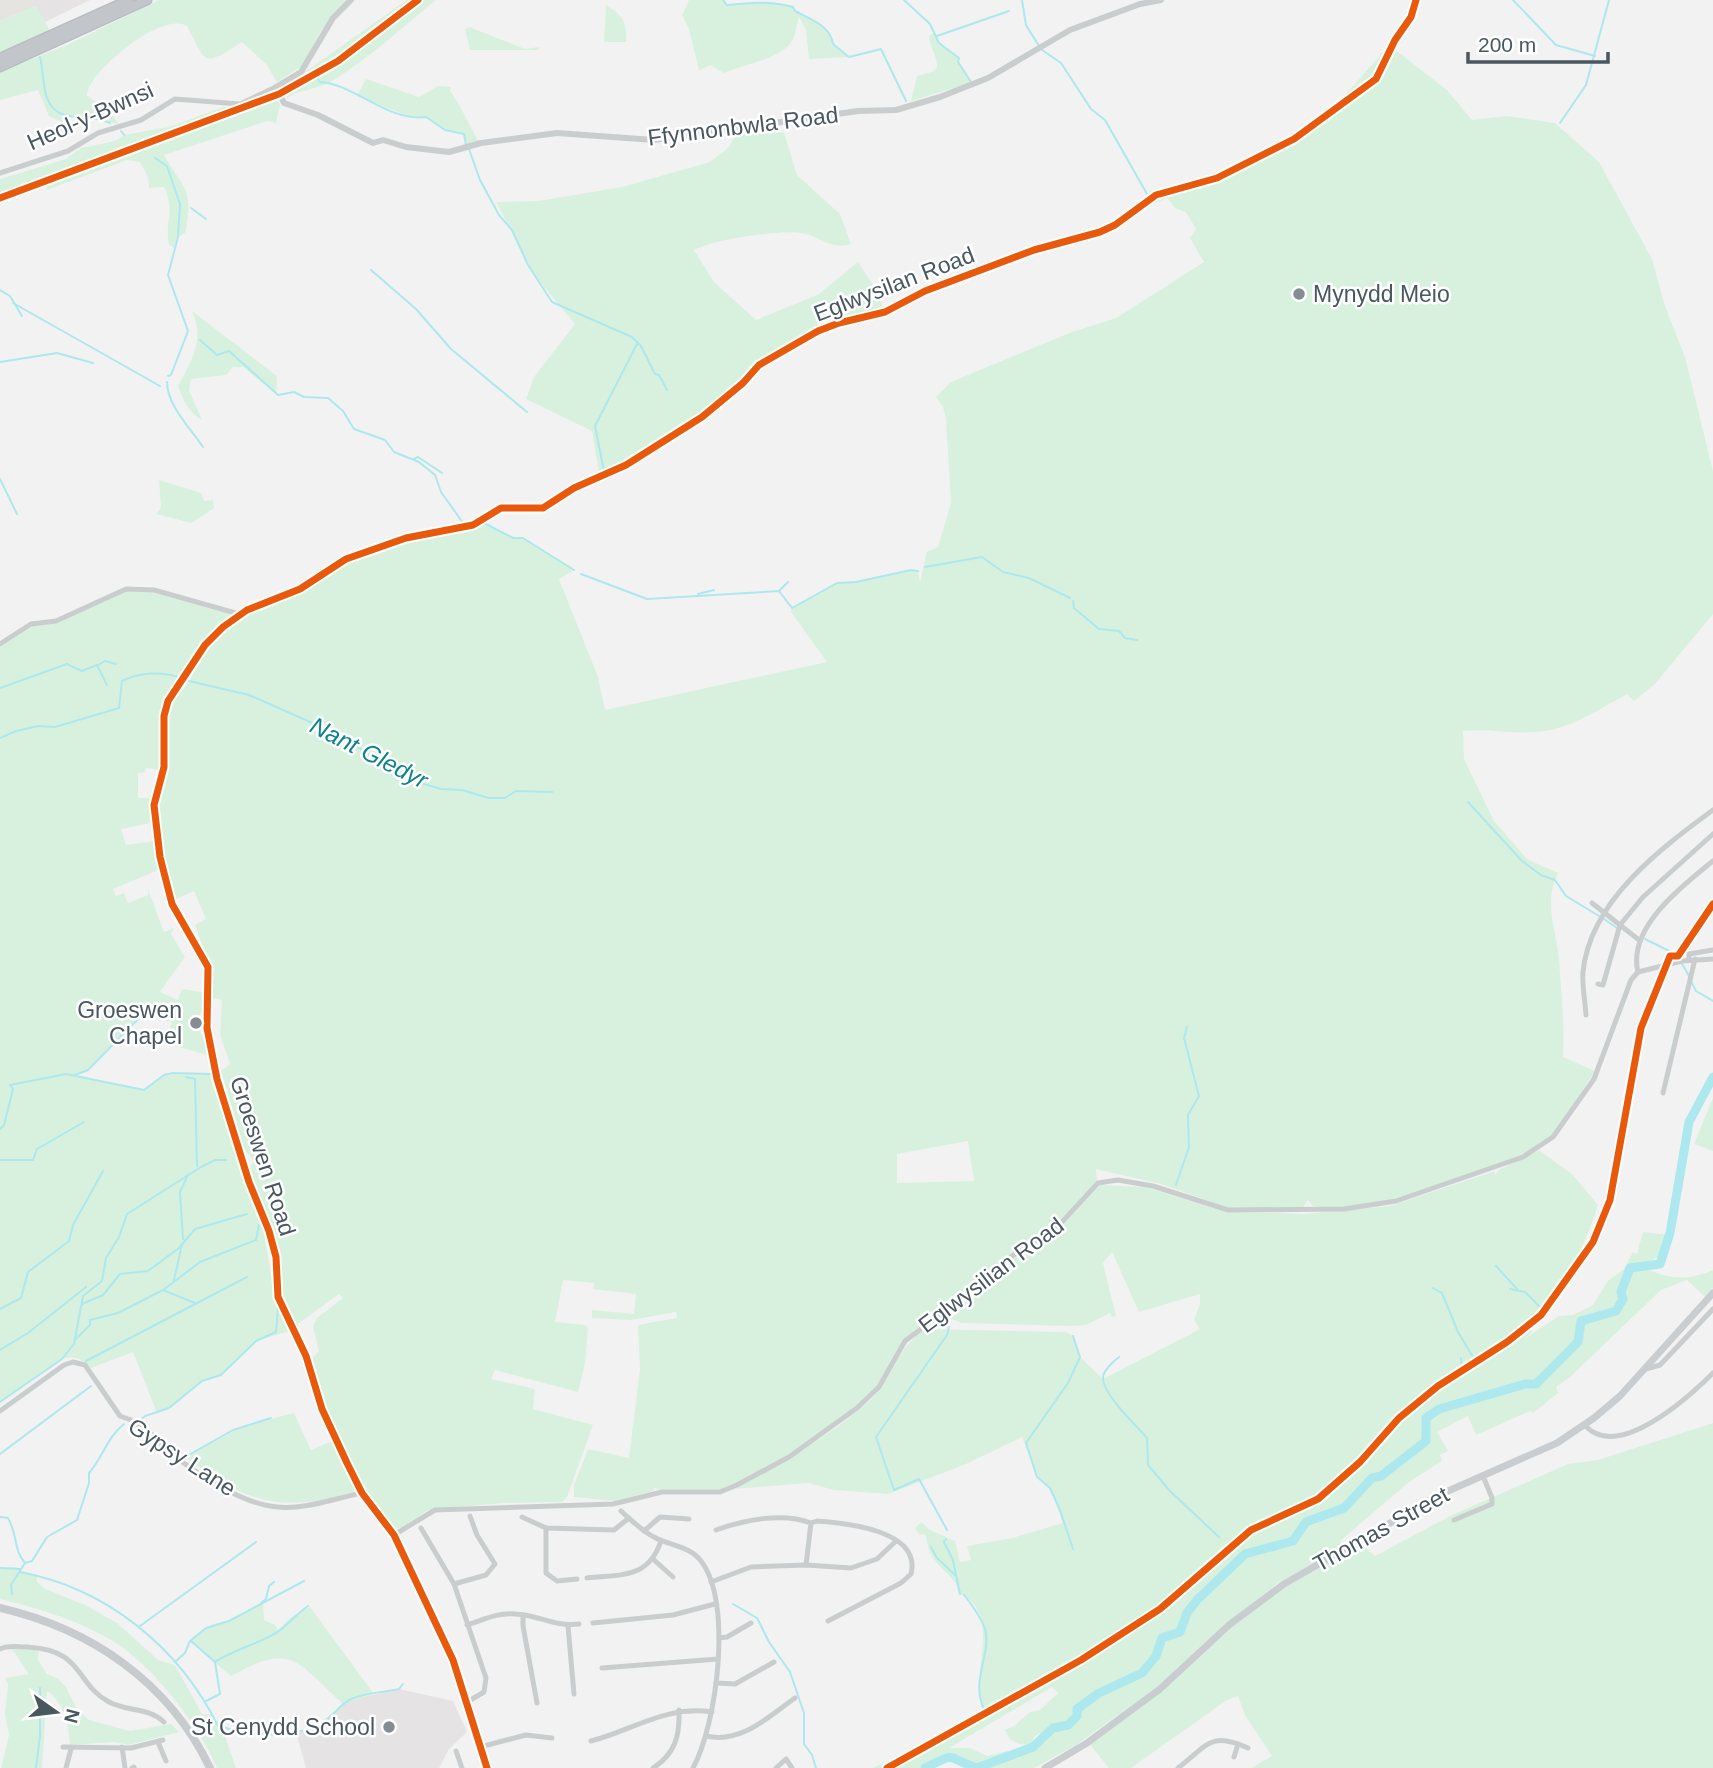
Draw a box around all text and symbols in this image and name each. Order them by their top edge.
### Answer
scale bar [1468,21,1608,65]
text: 200 m [1478,33,1536,56]
street label: Heol-y-Bwnsi [23,77,157,155]
street label: Ffynnonbwla Road [646,101,840,151]
street label: Eglwysilan Road [810,241,978,327]
place label: Mynydd Meio [1313,281,1450,307]
marker: Mynydd Meio [1291,286,1307,302]
water label: Nant Gledyr [306,711,433,794]
place label: Groeswen Chapel [77,997,182,1049]
marker: Groeswen Chapel [188,1015,204,1031]
street label: Groeswen Road [225,1073,301,1239]
street label: Eglwysilian Road [913,1212,1069,1338]
street label: Gypsy Lane [123,1413,241,1501]
street label: Thomas Street [1309,1481,1454,1577]
north arrow [21,1677,91,1747]
text: N [60,1707,84,1725]
place label: St Cenydd School [191,1714,375,1740]
marker: St Cenydd School [381,1719,397,1735]

